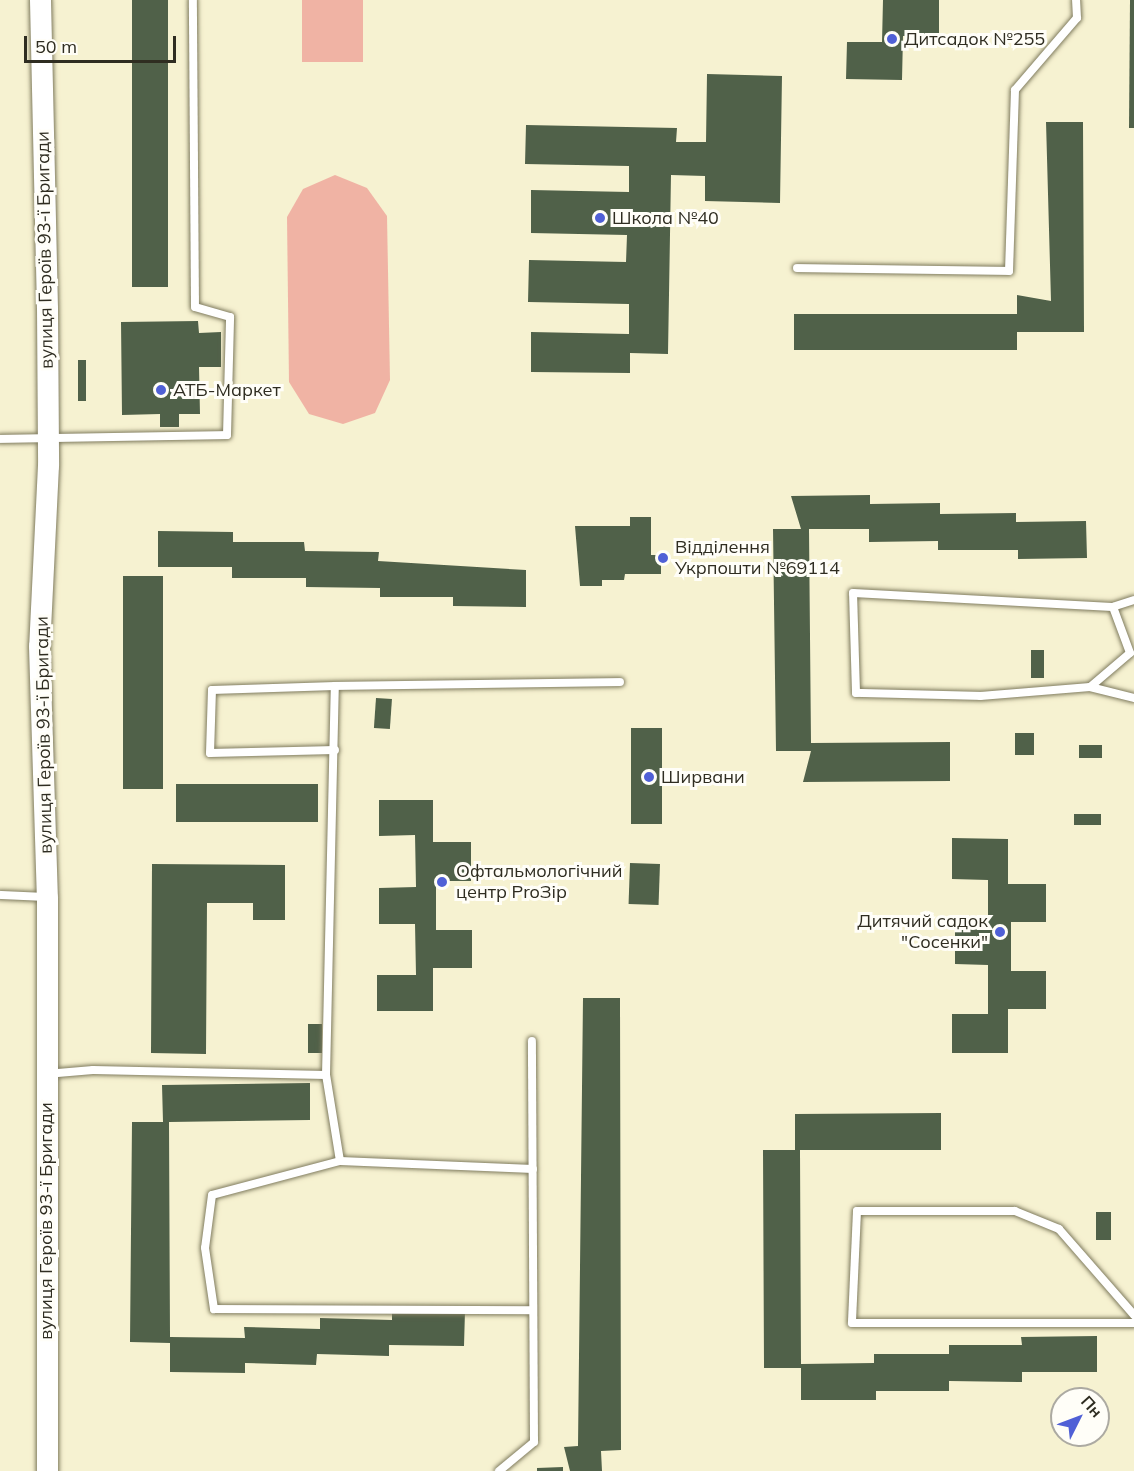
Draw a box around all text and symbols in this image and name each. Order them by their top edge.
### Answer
scale bar [27,24,178,62]
place label: Дитсадок №255 [904,28,1045,50]
marker: Дитсадок №255 [885,32,899,46]
text: 50 m [35,35,77,58]
street label: вулиця Героїв 93-ї Бригади [32,131,58,369]
place label: Школа №40 [612,207,719,229]
marker: Школа №40 [593,211,607,225]
place label: АТБ-Маркет [173,379,281,401]
marker: АТБ-Маркет [154,383,168,397]
place label: Відділення Укрпошти №69114 [675,537,840,580]
marker: Відділення Укрпошти №69114 [656,551,670,565]
street label: вулиця Героїв 93-ї Бригади [31,616,57,854]
place label: Ширвани [661,766,745,788]
marker: Ширвани [642,770,656,784]
place label: Офтальмологічний центр ProЗір [456,861,622,904]
marker: Офтальмологічний центр ProЗір [433,873,451,891]
place label: Дитячий садок "Сосенки" [857,911,988,954]
marker: Дитячий садок "Сосенки" [993,925,1007,939]
street label: вулиця Героїв 93-ї Бригади [35,1102,57,1340]
north arrow [1050,1387,1110,1447]
text: Пн [1077,1391,1107,1421]

